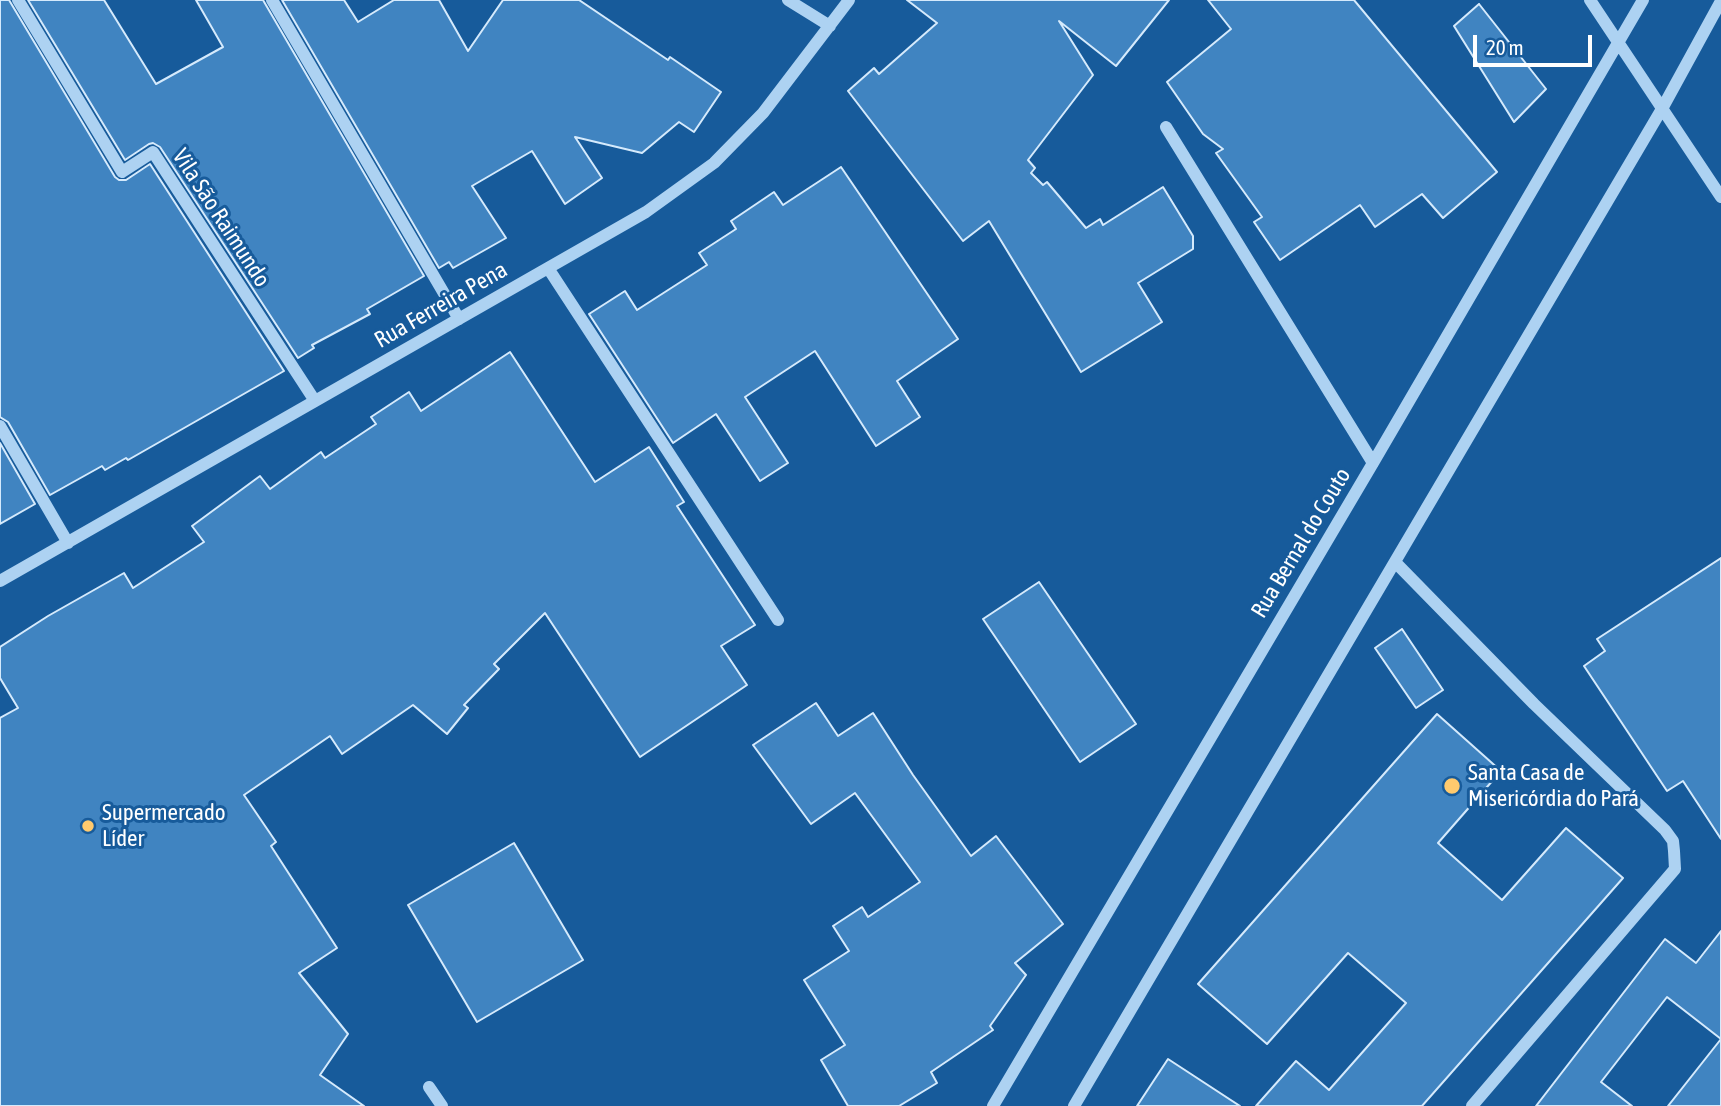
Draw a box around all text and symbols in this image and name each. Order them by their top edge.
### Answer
scale bar [1476,21,1595,65]
text: 20 m [1486,35,1524,59]
street label: Vila São Raimundo [166,144,276,292]
street label: Rua Ferreira Pena [370,256,512,354]
street label: Rua Bernal do Couto [1245,463,1357,623]
place label: Santa Casa de Misericórdia do Pará [1468,759,1639,813]
marker: Santa Casa de Misericórdia do Pará [1442,776,1462,796]
place label: Supermercado Líder [102,799,226,853]
marker: Supermercado Líder [80,818,96,834]

